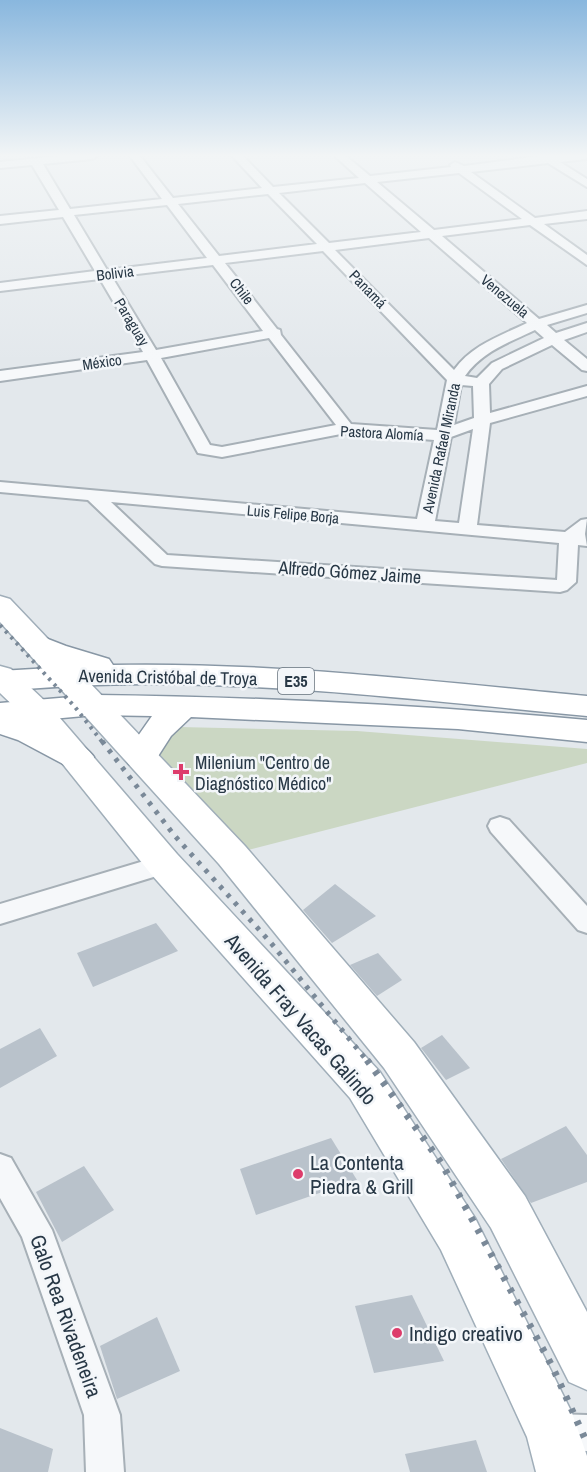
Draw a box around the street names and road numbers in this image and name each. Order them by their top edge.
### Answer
street label: Bolivia [95,260,135,286]
street label: Panamá [345,265,392,313]
street label: Venezuela [476,269,534,323]
street label: Chile [225,273,259,309]
street label: Paraguay [109,294,155,351]
street label: México [81,349,123,375]
street label: Avenida Rafael Miranda [417,381,465,516]
street label: Pastora Alomía [340,420,424,446]
street label: Luis Felipe Borja [246,500,340,528]
street label: Alfredo Gómez Jaime [277,554,422,589]
street label: Avenida Cristóbal de Troya [77,663,258,691]
road number: E35 [278,668,314,694]
street label: Avenida Fray Vacas Galindo [218,926,384,1111]
street label: Galo Rea Rivadeneira [23,1231,109,1402]

